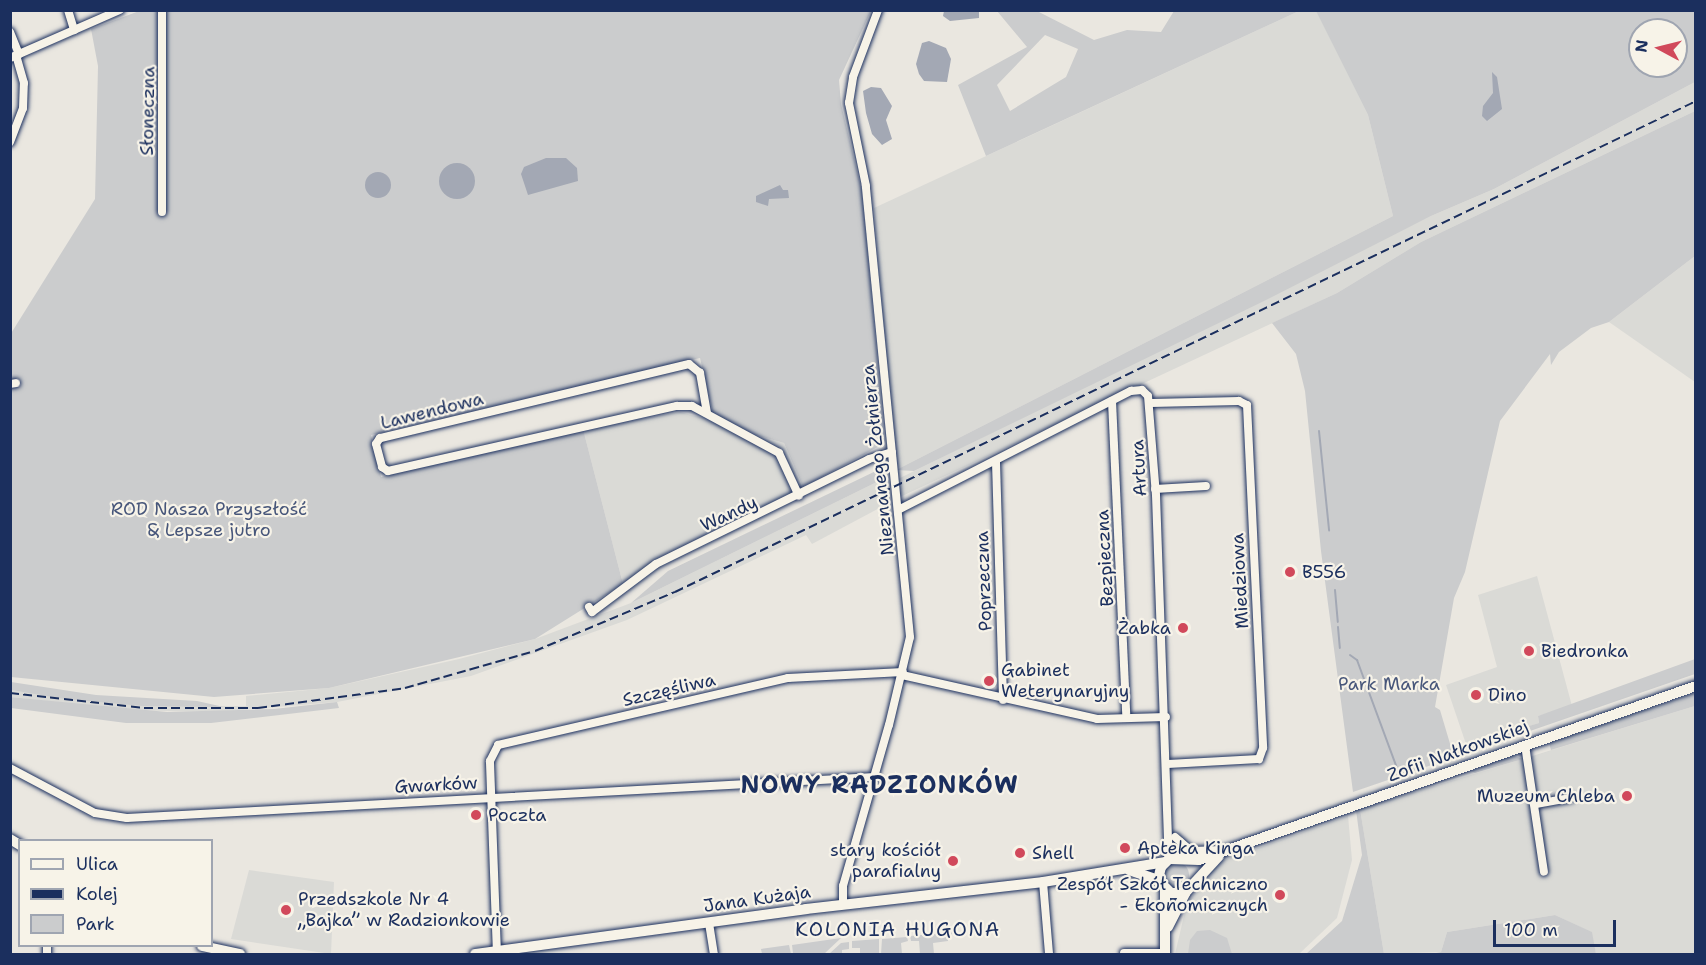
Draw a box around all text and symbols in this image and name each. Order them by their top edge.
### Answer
north arrow [1628,18,1688,78]
text: N [1630,38,1653,54]
street label: Słoneczna [136,66,160,156]
street label: Nieznanego Żołnierza [857,363,899,557]
street label: Lawendowa [378,388,486,434]
street label: Artura [1127,439,1151,497]
street label: Wandy [697,491,761,537]
park label: ROD Nasza Przyszłość & Lepsze jutro [111,499,307,542]
street label: Bezpieczna [1092,509,1118,607]
street label: Poprzeczna [971,531,997,631]
street label: Miedziowa [1227,533,1253,629]
place label: B556 [1302,561,1346,583]
marker: B556 [1283,565,1297,579]
place label: Żabka [1118,617,1171,639]
marker: Żabka [1176,621,1190,635]
place label: Biedronka [1541,640,1628,662]
marker: Biedronka [1522,644,1536,658]
place label: Gabinet Weterynaryjny [1001,660,1129,702]
street label: Szczęśliwa [621,669,717,711]
park label: Park Marka [1338,673,1440,695]
marker: Gabinet Weterynaryjny [982,674,996,688]
place label: Dino [1488,684,1527,706]
marker: Dino [1469,688,1483,702]
street label: Zofii Nałkowskiej [1384,715,1532,787]
street label: Gwarków [394,772,478,798]
district label: NOWY RADZIONKÓW [741,772,1019,800]
place label: Muzeum Chleba [1477,785,1615,807]
marker: Muzeum Chleba [1620,789,1634,803]
place label: Poczta [488,804,546,826]
marker: Poczta [469,808,483,822]
place label: Apteka Kinga [1137,837,1254,859]
legend [18,839,213,947]
place label: stary kościół parafialny [830,840,941,882]
marker: Apteka Kinga [1118,841,1132,855]
place label: Shell [1032,842,1074,864]
marker: Shell [1013,846,1027,860]
text: Ulica [76,852,118,876]
marker: stary kościół parafialny [946,854,960,868]
place label: Zespół Szkół Techniczno - Ekonomicznych [1057,874,1268,916]
street label: Jana Kużaja [702,881,812,917]
text: Kolej [76,882,118,906]
marker: Zespół Szkół Techniczno - Ekonomicznych [1273,888,1287,902]
place label: Przedszkole Nr 4 „Bajka” w Radzionkowie [298,889,510,932]
marker: Przedszkole Nr 4 „Bajka” w Radzionkowie [279,903,293,917]
scale bar [1496,908,1619,946]
text: Park [76,912,115,936]
district label: KOLONIA HUGONA [795,917,1001,941]
text: 100 m [1504,918,1558,942]

